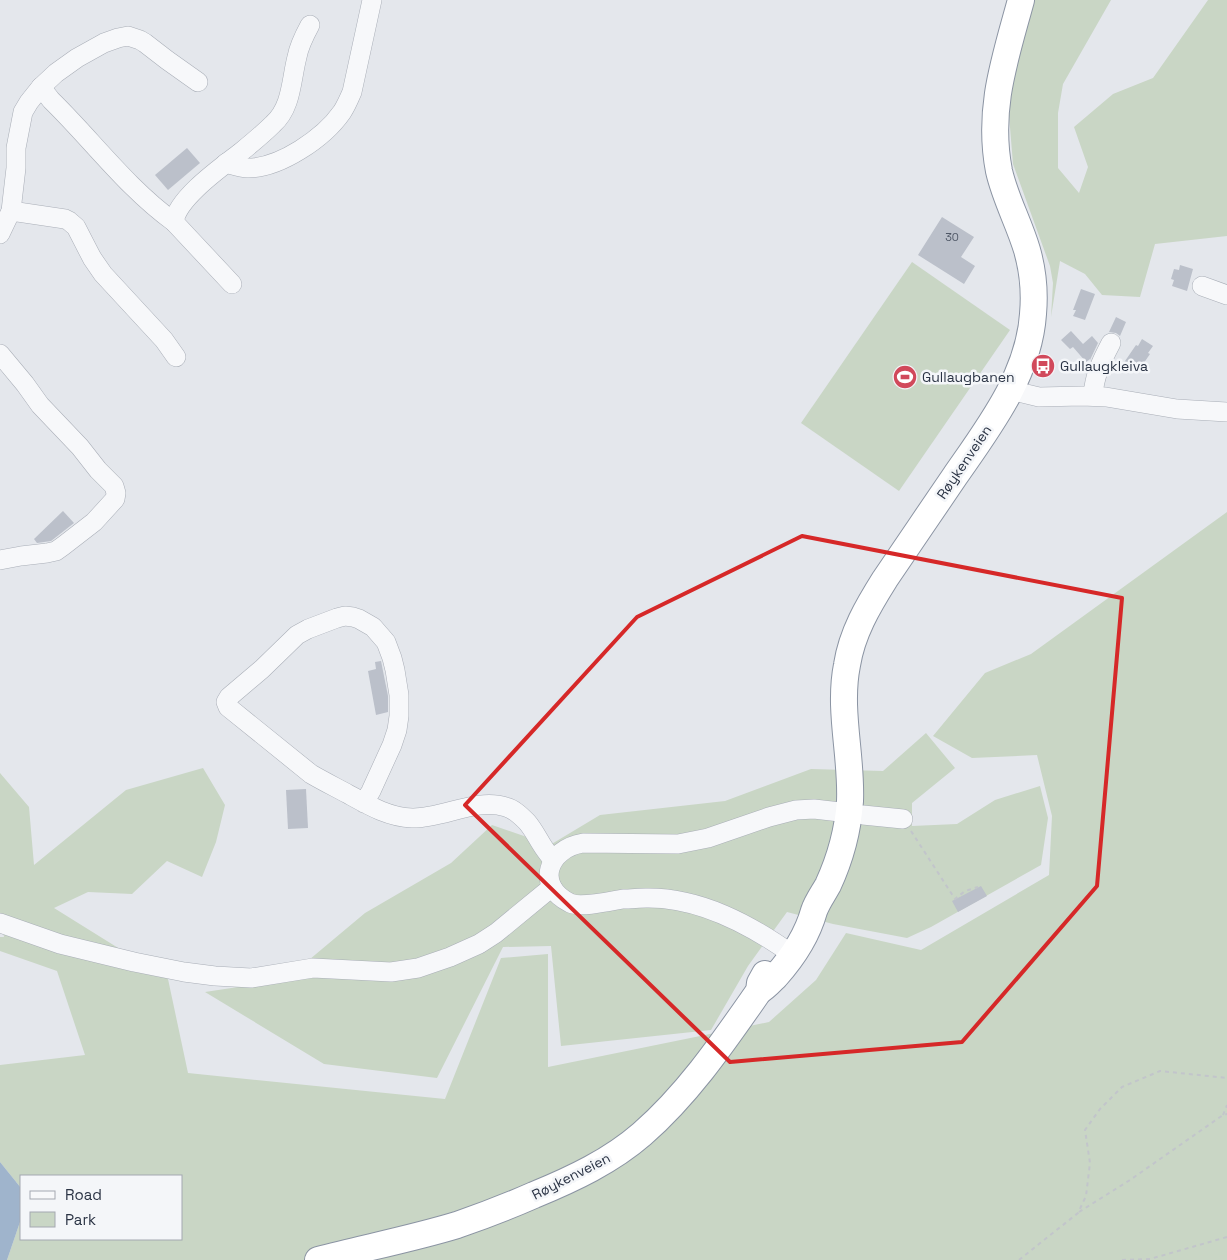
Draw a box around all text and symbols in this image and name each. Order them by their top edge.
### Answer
house number: 30 [945,230,959,244]
bus stop icon: Gullaugkleiva [1030,353,1056,379]
place label: Gullaugkleiva [1060,357,1148,375]
sports icon: Gullaugbanen [892,364,918,390]
place label: Gullaugbanen [922,368,1015,386]
street label: Røykenveien [933,421,995,503]
street label: Røykenveien [529,1149,613,1203]
legend [20,1175,182,1240]
text: Road [65,1185,102,1204]
text: Park [65,1210,96,1229]

